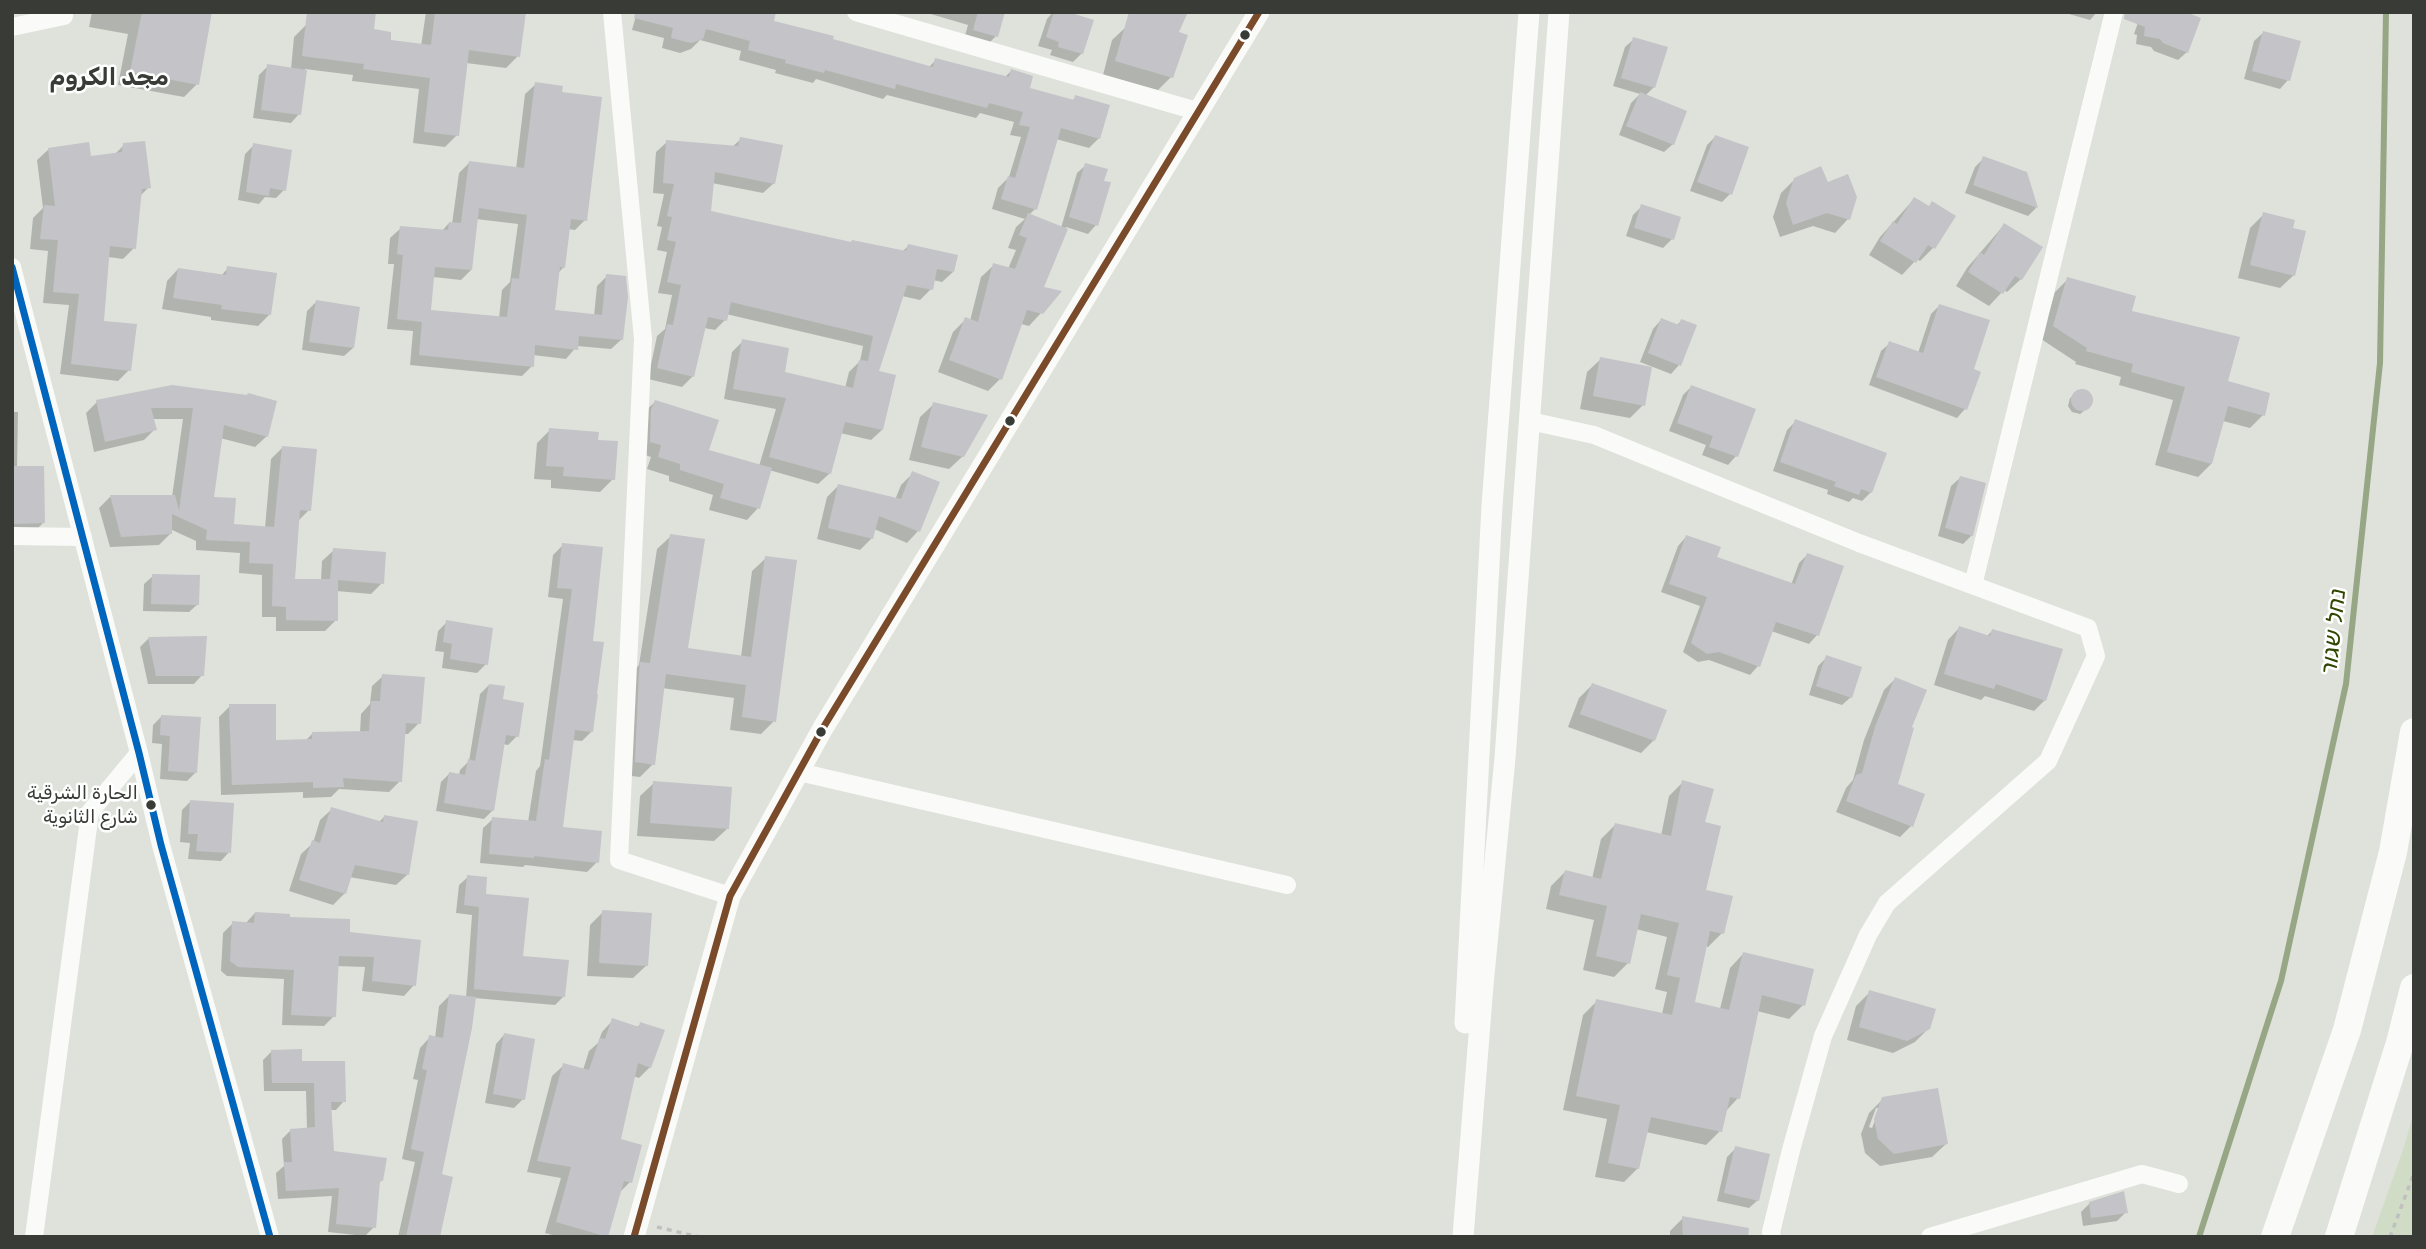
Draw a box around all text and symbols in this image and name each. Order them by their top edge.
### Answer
unlabelled marker [1238,28,1252,42]
district label: مجد الكروم [49,64,169,92]
unlabelled marker [1003,414,1017,428]
water label: נחל שגור [2316,588,2352,676]
unlabelled marker [814,725,828,739]
place label: الحارة الشرقية شارع الثانوية [27,783,138,827]
marker: الحارة الشرقية شارع الثانوية [144,798,158,812]

